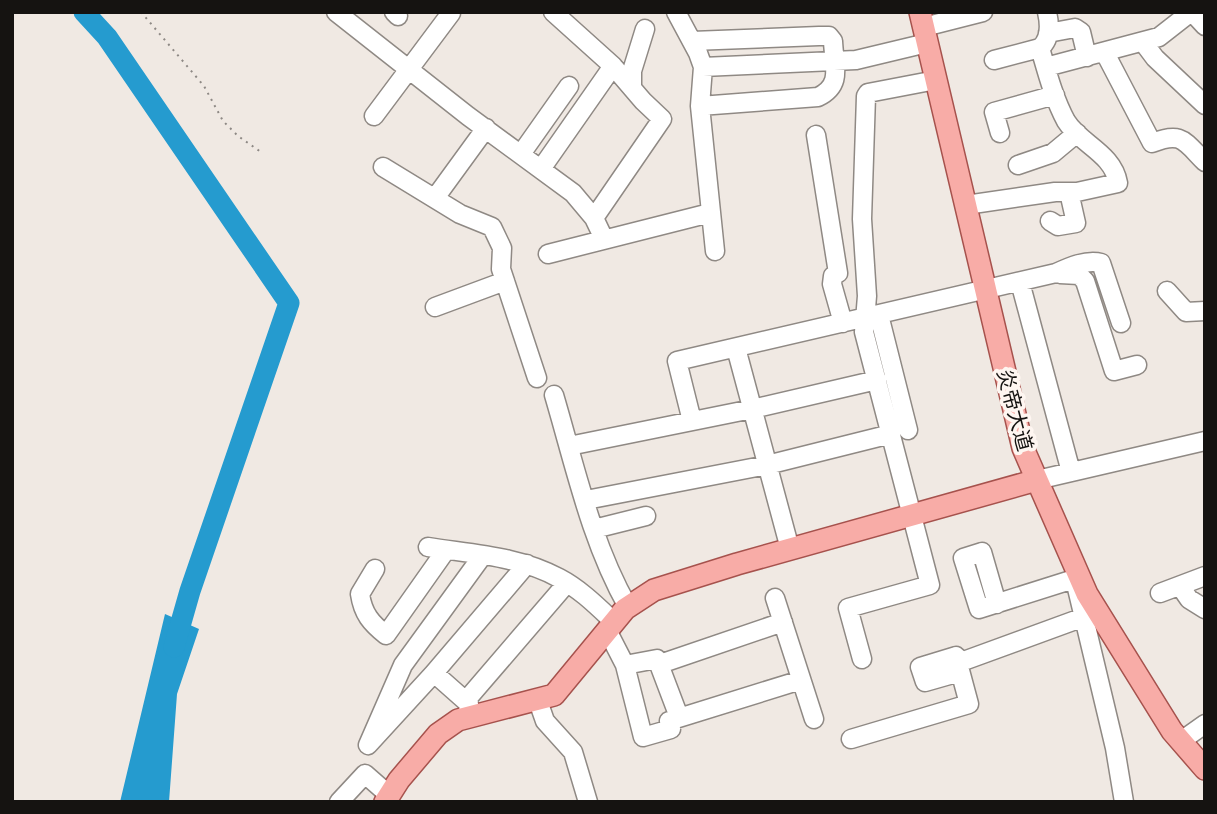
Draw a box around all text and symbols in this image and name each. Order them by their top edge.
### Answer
street label: 炎帝大道 [992,366,1038,454]

